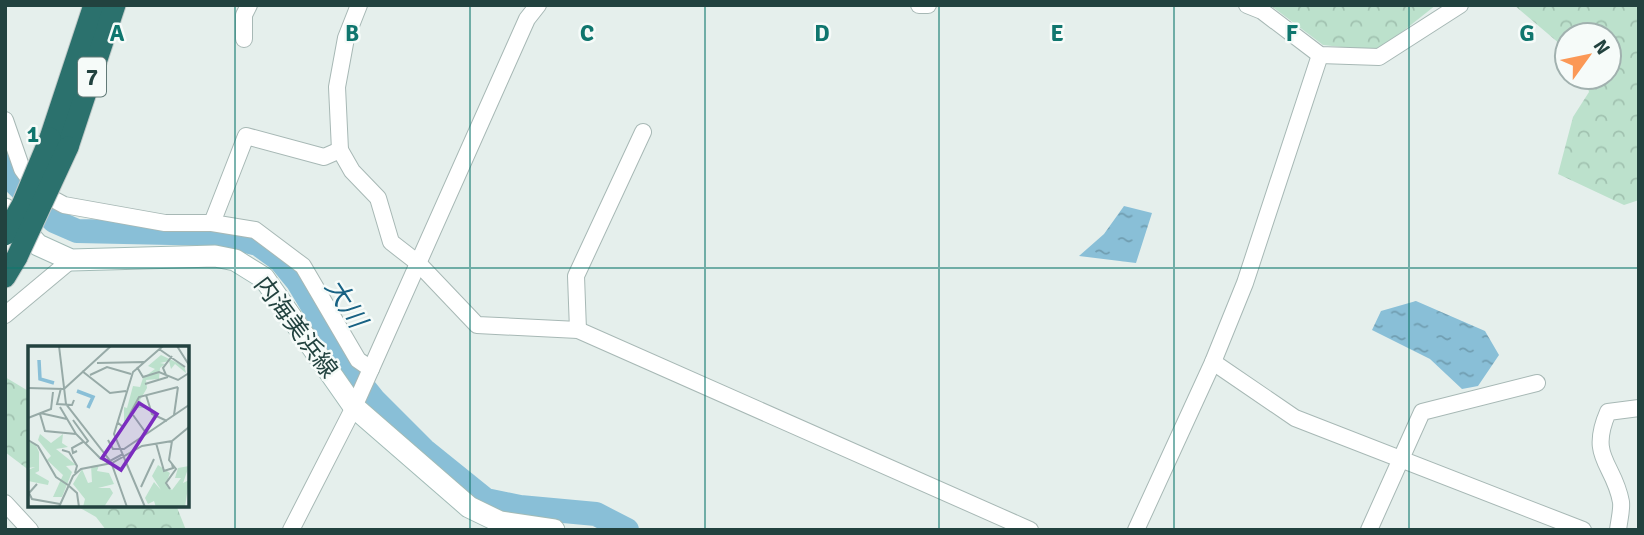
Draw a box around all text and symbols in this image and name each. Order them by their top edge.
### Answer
text: A [110,19,125,48]
text: B [345,19,359,48]
text: C [580,19,594,48]
text: D [814,19,830,48]
text: E [1050,19,1064,48]
text: F [1286,19,1298,48]
text: G [1519,19,1535,48]
north arrow [1553,21,1623,91]
text: N [1588,35,1615,59]
road number: 7 [78,58,106,96]
text: 1 [27,120,39,149]
street label: 内海美浜線 [248,270,344,384]
water label: 大川 [318,273,374,337]
inset map [28,346,189,507]

